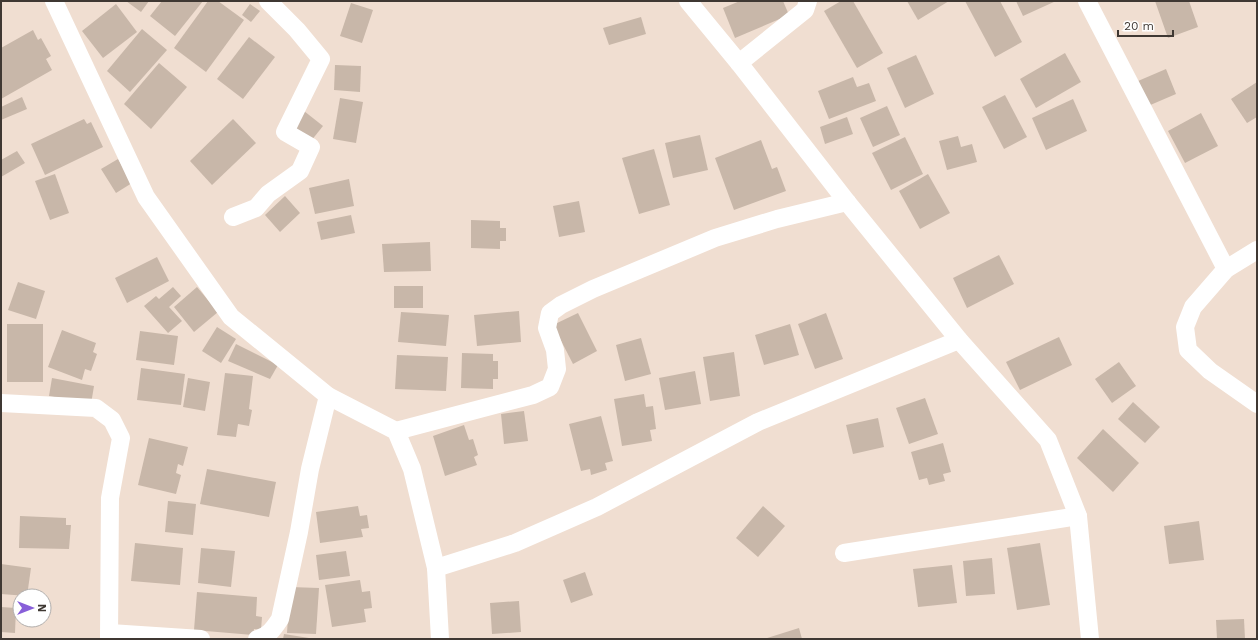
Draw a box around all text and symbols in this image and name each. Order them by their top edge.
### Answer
scale bar [1118,12,1173,38]
text: 20 m [1124,19,1154,33]
north arrow [12,588,52,628]
text: N [35,604,48,612]

